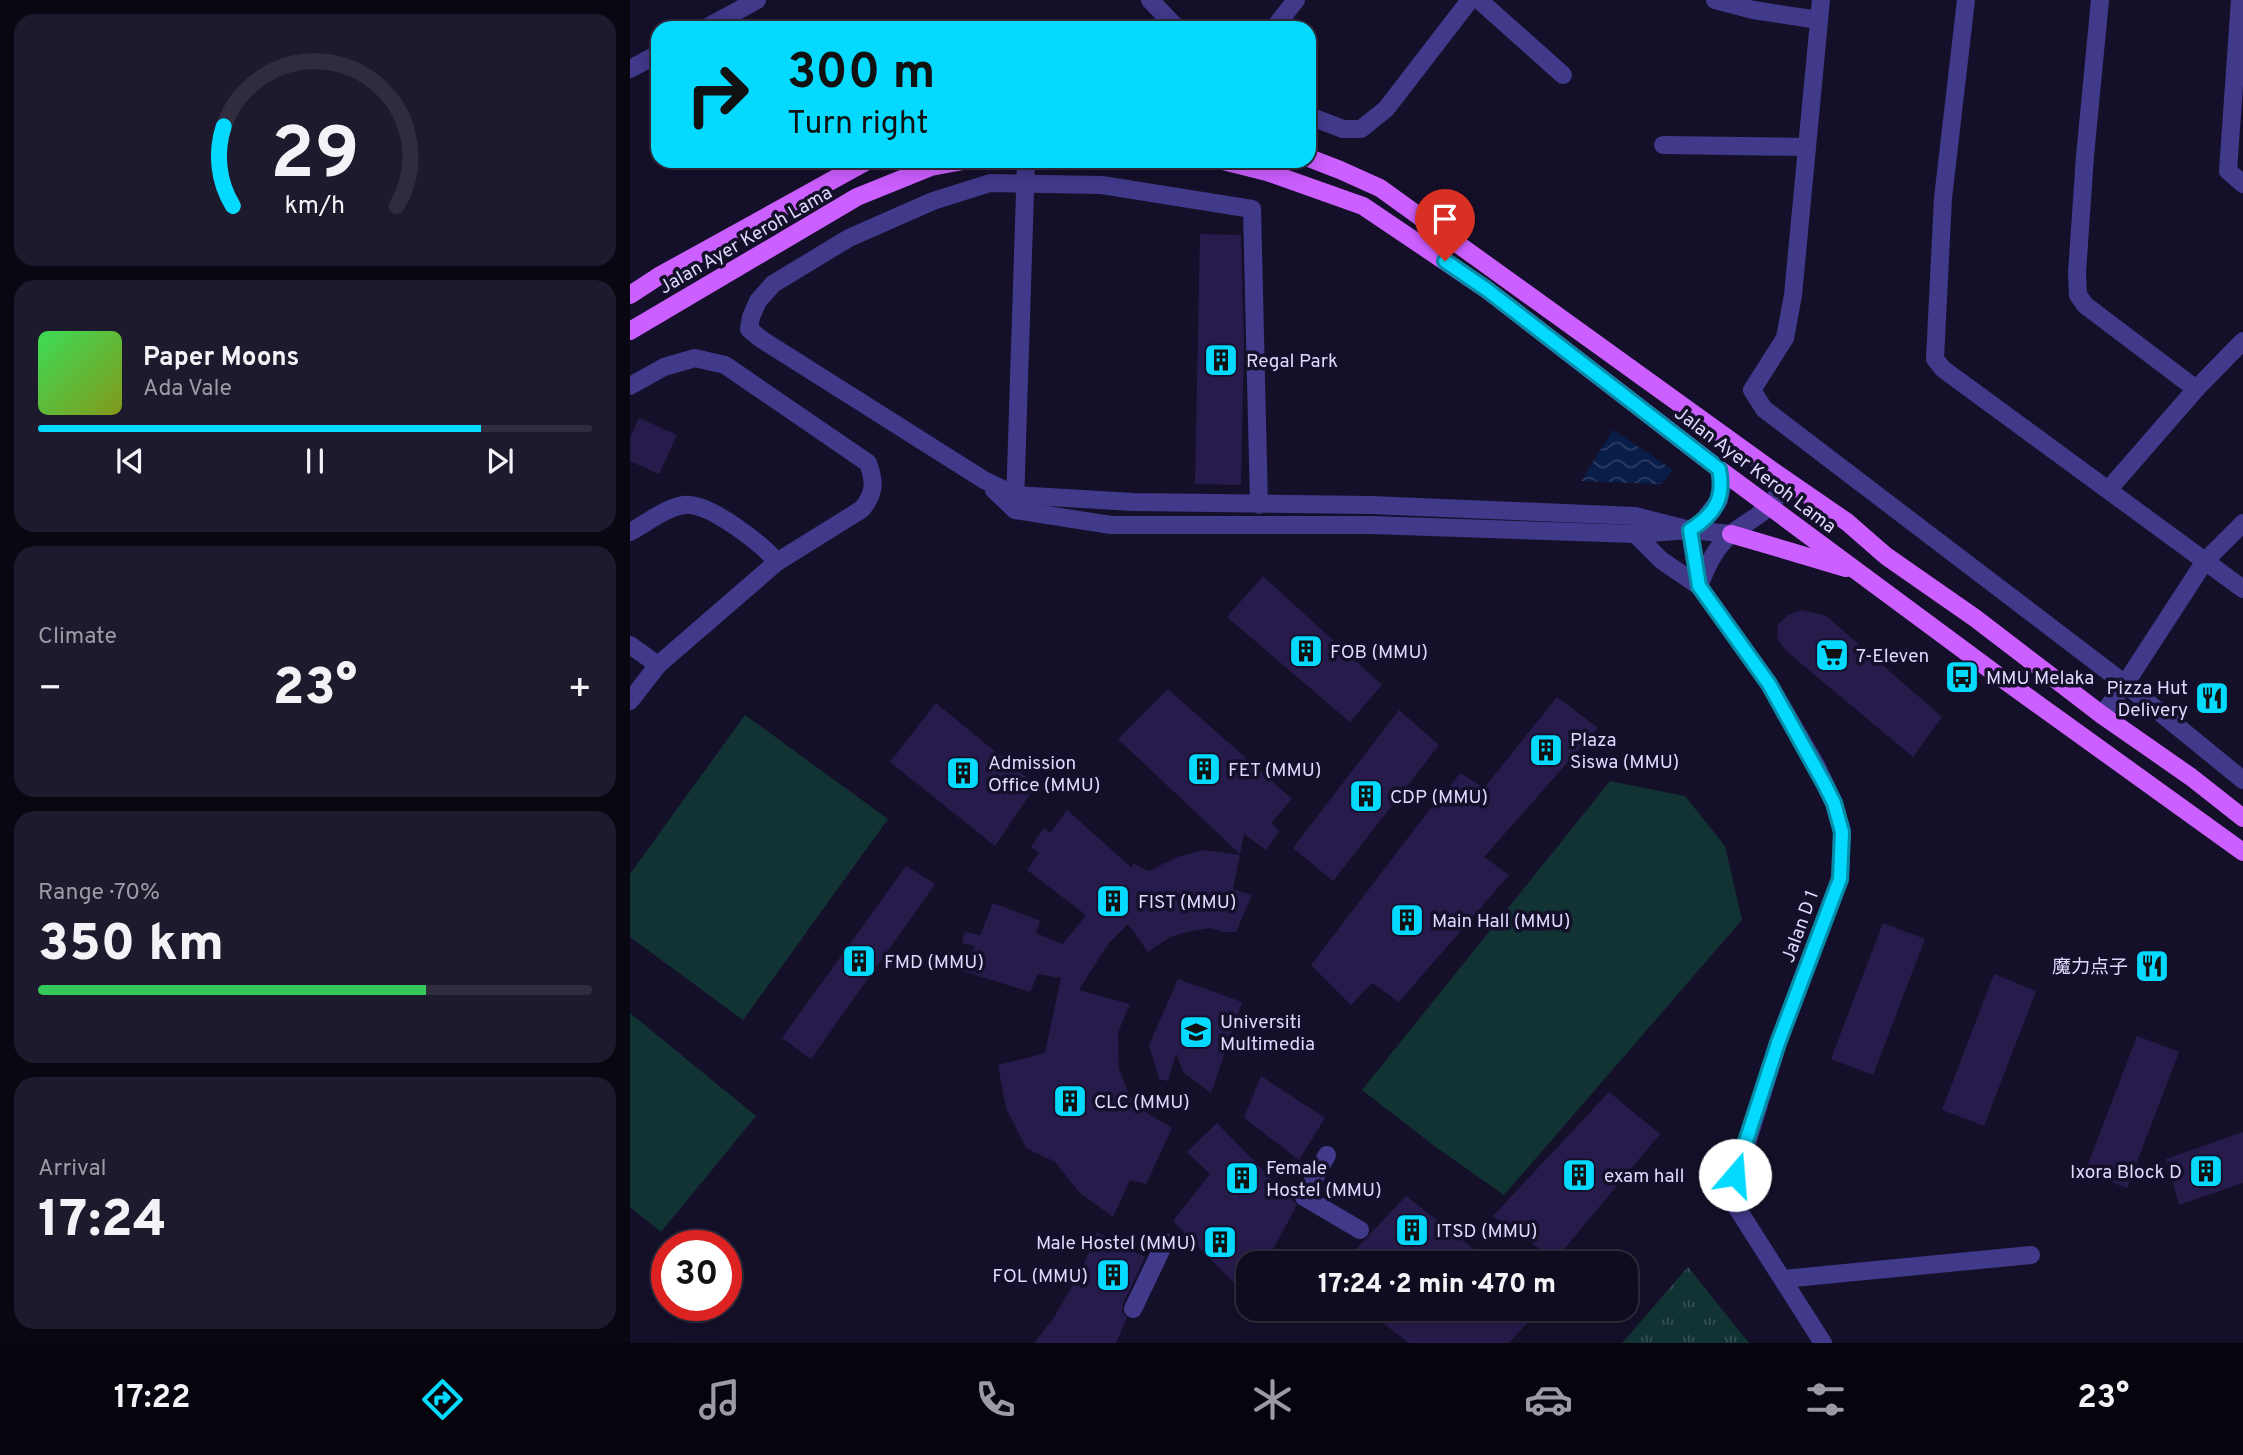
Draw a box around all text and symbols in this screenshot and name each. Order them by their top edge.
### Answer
text: 300 m [787,44,935,106]
icon: right [672,49,763,140]
text: Turn right [787,105,929,145]
text: 29 [270,112,360,204]
street label: Jalan Ayer Keroh Lama [655,181,837,300]
pin [1415,189,1475,261]
text: km/h [285,191,345,223]
icon: arrive [1426,200,1464,238]
building icon: Regal Park [1202,341,1240,379]
text: Paper Moons [143,342,299,375]
place label: Regal Park [1246,350,1338,374]
text: Ada Vale [143,375,232,404]
street label: Jalan Ayer Keroh Lama [1669,402,1840,539]
icon: previous [111,442,149,480]
icon: pause [296,442,334,480]
icon: next [481,442,519,480]
text: Climate [38,623,117,652]
building icon: FOB (MMU) [1287,632,1325,670]
supermarket icon: 7-Eleven [1813,636,1851,674]
place label: FOB (MMU) [1330,641,1428,665]
place label: 7-Eleven [1856,645,1929,669]
text: 23° [273,657,357,723]
bus stop icon: MMU Melaka [1943,658,1981,696]
text: − [38,666,63,715]
text: + [567,666,592,715]
place label: MMU Melaka [1986,667,2094,691]
place label: Pizza Hut Delivery [2106,677,2188,723]
restaurant icon: Pizza Hut Delivery [2193,679,2231,717]
place label: Plaza Siswa (MMU) [1570,729,1679,775]
building icon: Plaza Siswa (MMU) [1527,731,1565,769]
building icon: FET (MMU) [1185,750,1223,788]
place label: Admission Office (MMU) [988,752,1100,798]
building icon: Admission Office (MMU) [944,754,982,792]
place label: FET (MMU) [1228,759,1321,783]
building icon: CDP (MMU) [1347,777,1385,815]
place label: CDP (MMU) [1390,786,1488,810]
text: Range · 70% [38,879,160,908]
building icon: FIST (MMU) [1094,882,1132,920]
street label: Jalan D 1 [1777,887,1825,966]
place label: FIST (MMU) [1138,891,1236,915]
building icon: Main Hall (MMU) [1388,901,1426,939]
place label: Main Hall (MMU) [1432,910,1570,934]
text: 350 km [38,913,224,979]
building icon: FMD (MMU) [840,942,878,980]
restaurant icon: 魔力点子 [2133,947,2171,985]
place label: FMD (MMU) [884,951,984,975]
place label: 魔力点子 [2052,956,2128,980]
place label: Universiti Multimedia [1220,1011,1315,1057]
school or university icon: Universiti Multimedia [1177,1013,1215,1051]
building icon: CLC (MMU) [1051,1082,1089,1120]
place label: CLC (MMU) [1094,1091,1190,1115]
position arrow [1698,1138,1772,1212]
building icon: Ixora Block D [2187,1152,2225,1190]
text: Arrival [38,1155,107,1184]
building icon: exam hall [1560,1156,1598,1194]
place label: Female Hostel (MMU) [1266,1157,1382,1203]
building icon: Female Hostel (MMU) [1223,1159,1261,1197]
place label: Ixora Block D [2070,1161,2182,1185]
place label: exam hall [1604,1165,1685,1189]
text: 17:24 [38,1189,167,1255]
building icon: ITSD (MMU) [1393,1211,1431,1249]
place label: ITSD (MMU) [1436,1220,1538,1244]
building icon: Male Hostel (MMU) [1201,1223,1239,1261]
speed limit sign: 30 [651,1230,742,1321]
place label: Male Hostel (MMU) [1036,1232,1196,1256]
building icon: FOL (MMU) [1094,1256,1132,1294]
place label: FOL (MMU) [992,1265,1088,1289]
text: 17:24 · 2 min · 470 m [1318,1269,1556,1302]
icon: directions [418,1375,467,1424]
icon: music [695,1375,744,1424]
icon: phone [971,1375,1020,1424]
icon: climate [1248,1375,1297,1424]
icon: car [1524,1375,1573,1424]
icon: filters [1801,1375,1850,1424]
text: 17:22 [114,1379,191,1419]
text: 23° [2077,1379,2129,1419]

